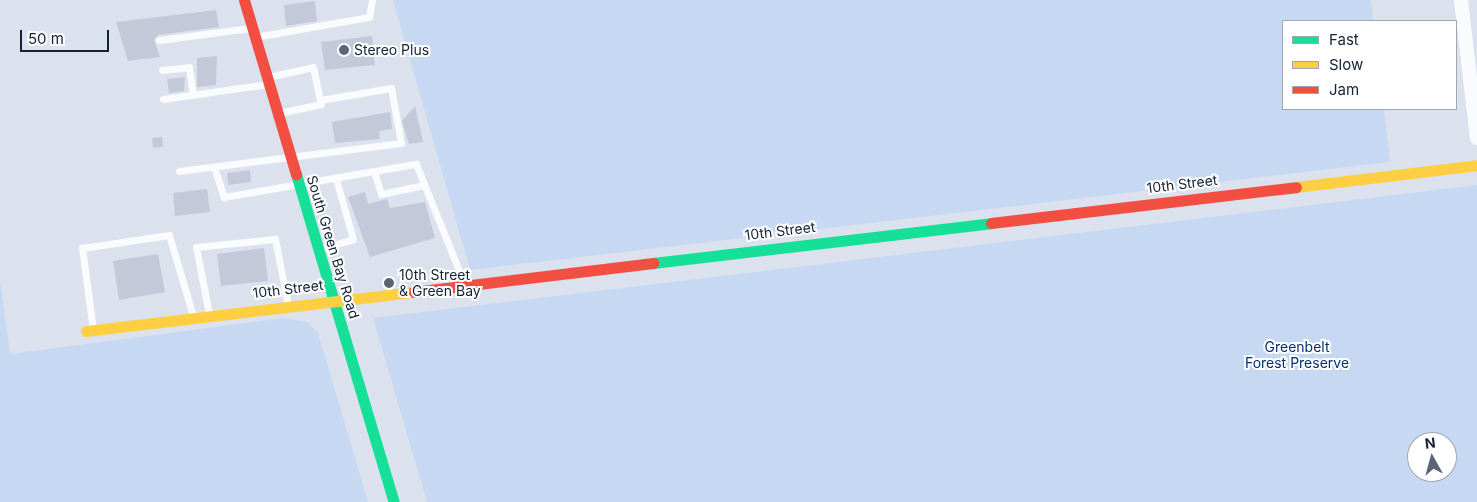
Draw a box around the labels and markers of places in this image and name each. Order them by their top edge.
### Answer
place label: Stereo Plus [354,42,429,58]
marker: Stereo Plus [338,44,350,56]
place label: 10th Street & Green Bay [399,267,481,300]
marker: 10th Street & Green Bay [383,277,395,289]

